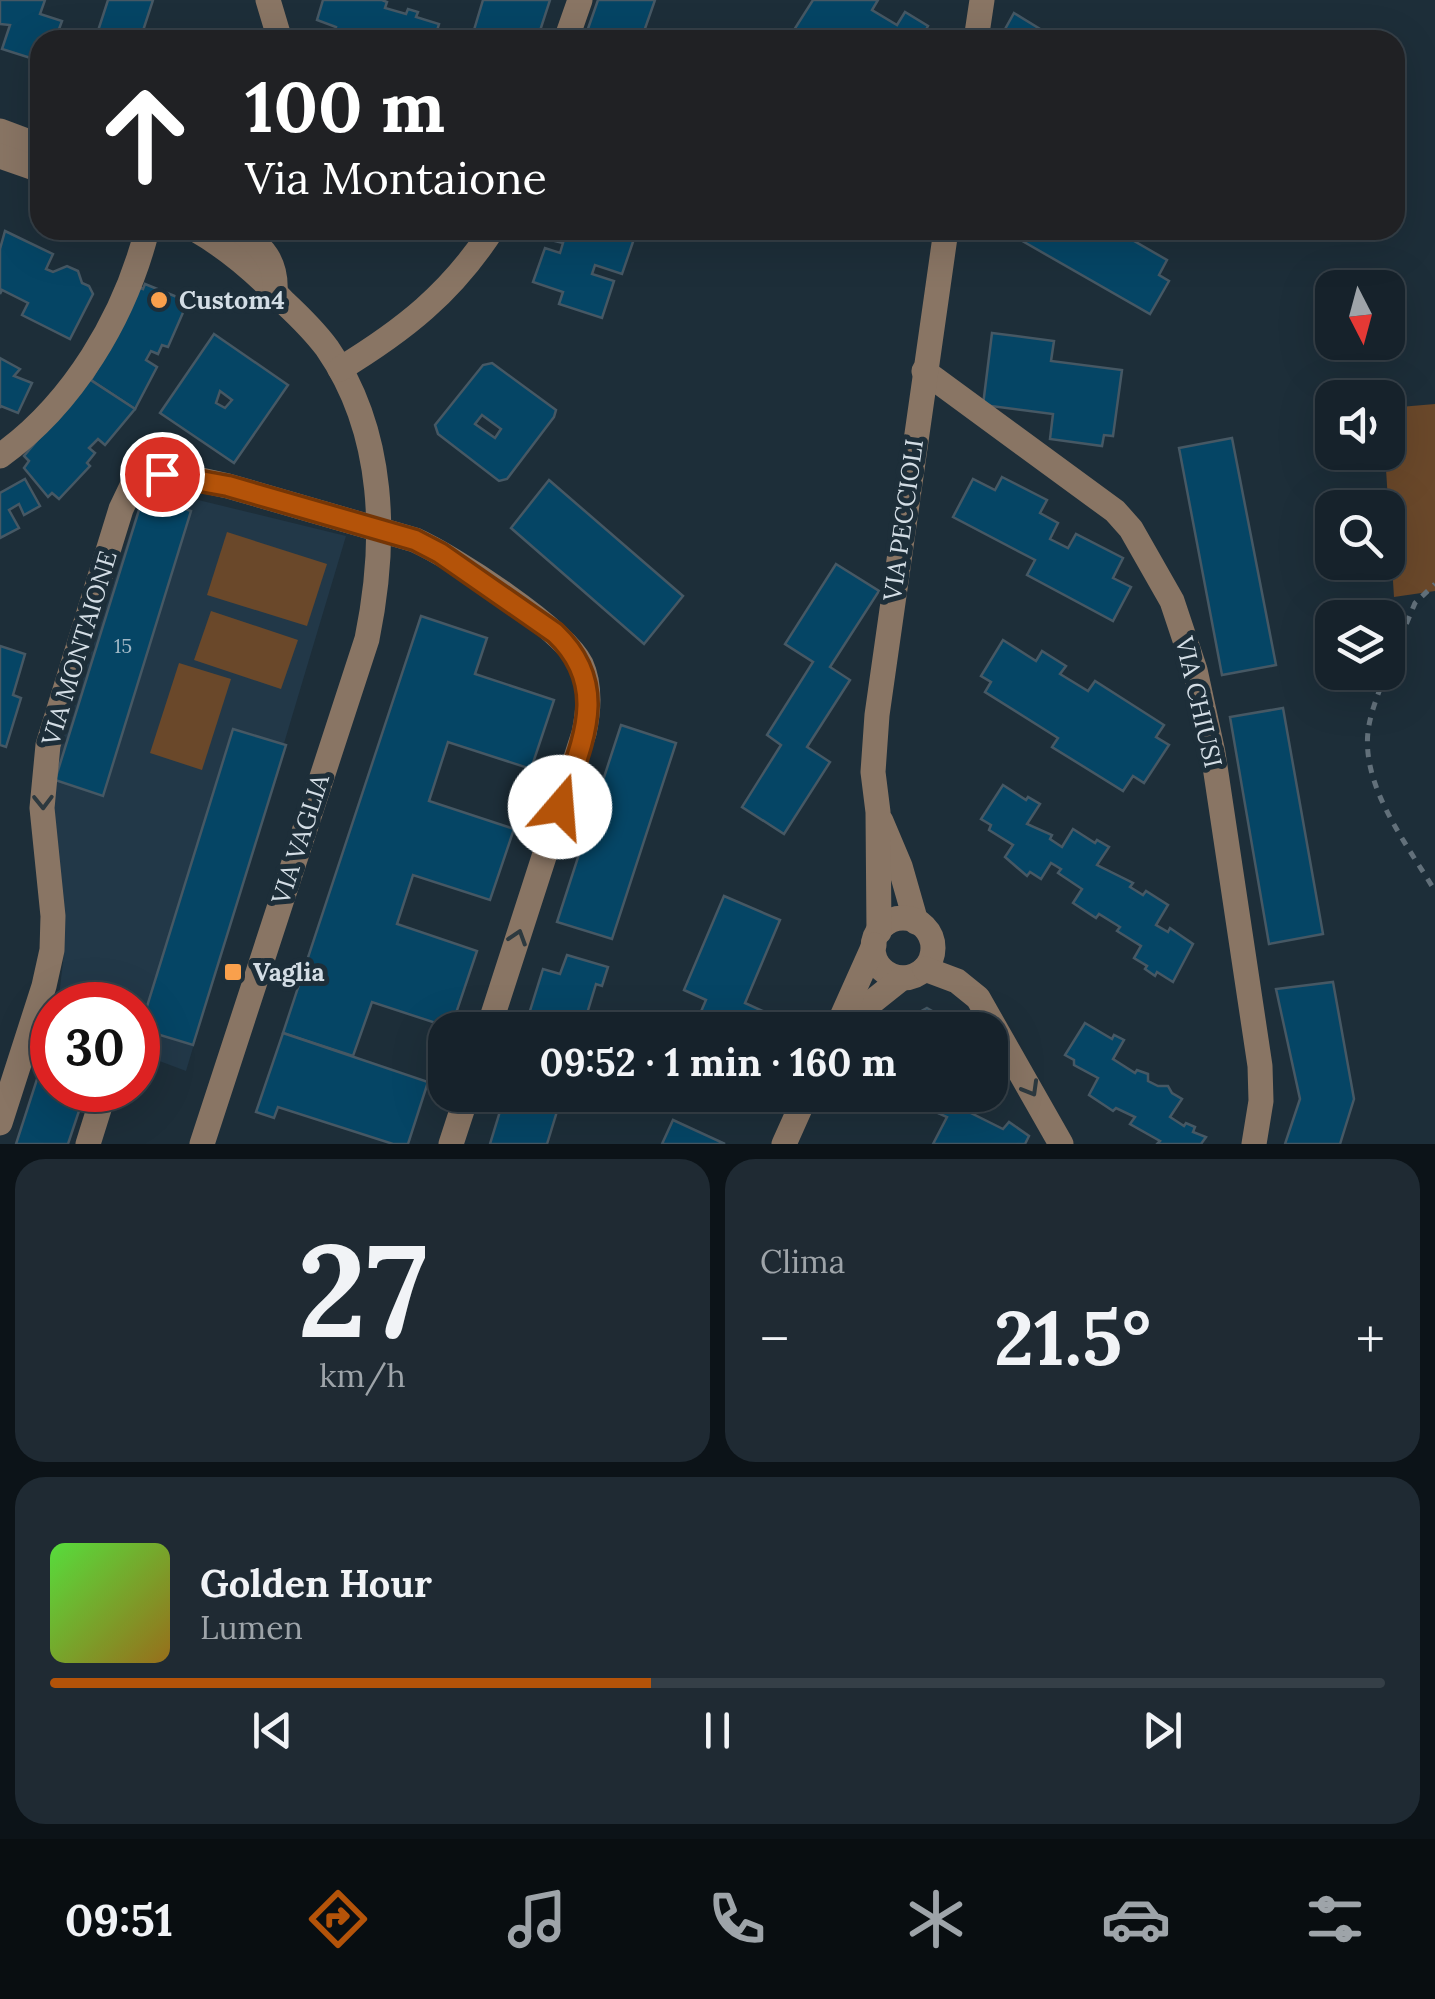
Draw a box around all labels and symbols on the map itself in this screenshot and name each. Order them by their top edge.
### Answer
north arrow [1315,270,1405,360]
place label: Custom4 [179,284,285,316]
marker: Custom4 [148,289,170,311]
pin [120,432,205,517]
street label: VIA PECCIOLI [876,437,930,604]
street label: VIA MONTAIONE [34,547,124,750]
street label: VIA CHIUSI [1168,632,1230,771]
house number: 15 [114,633,132,658]
position arrow [508,755,612,859]
street label: VIA VAGLIA [264,769,336,909]
one-way arrow [32,794,54,810]
one-way arrow [506,930,527,947]
place label: Vaglia [253,956,325,988]
marker: Vaglia [222,961,244,983]
speed limit sign: 30 [30,982,160,1112]
one-way arrow [1019,1079,1039,1097]

